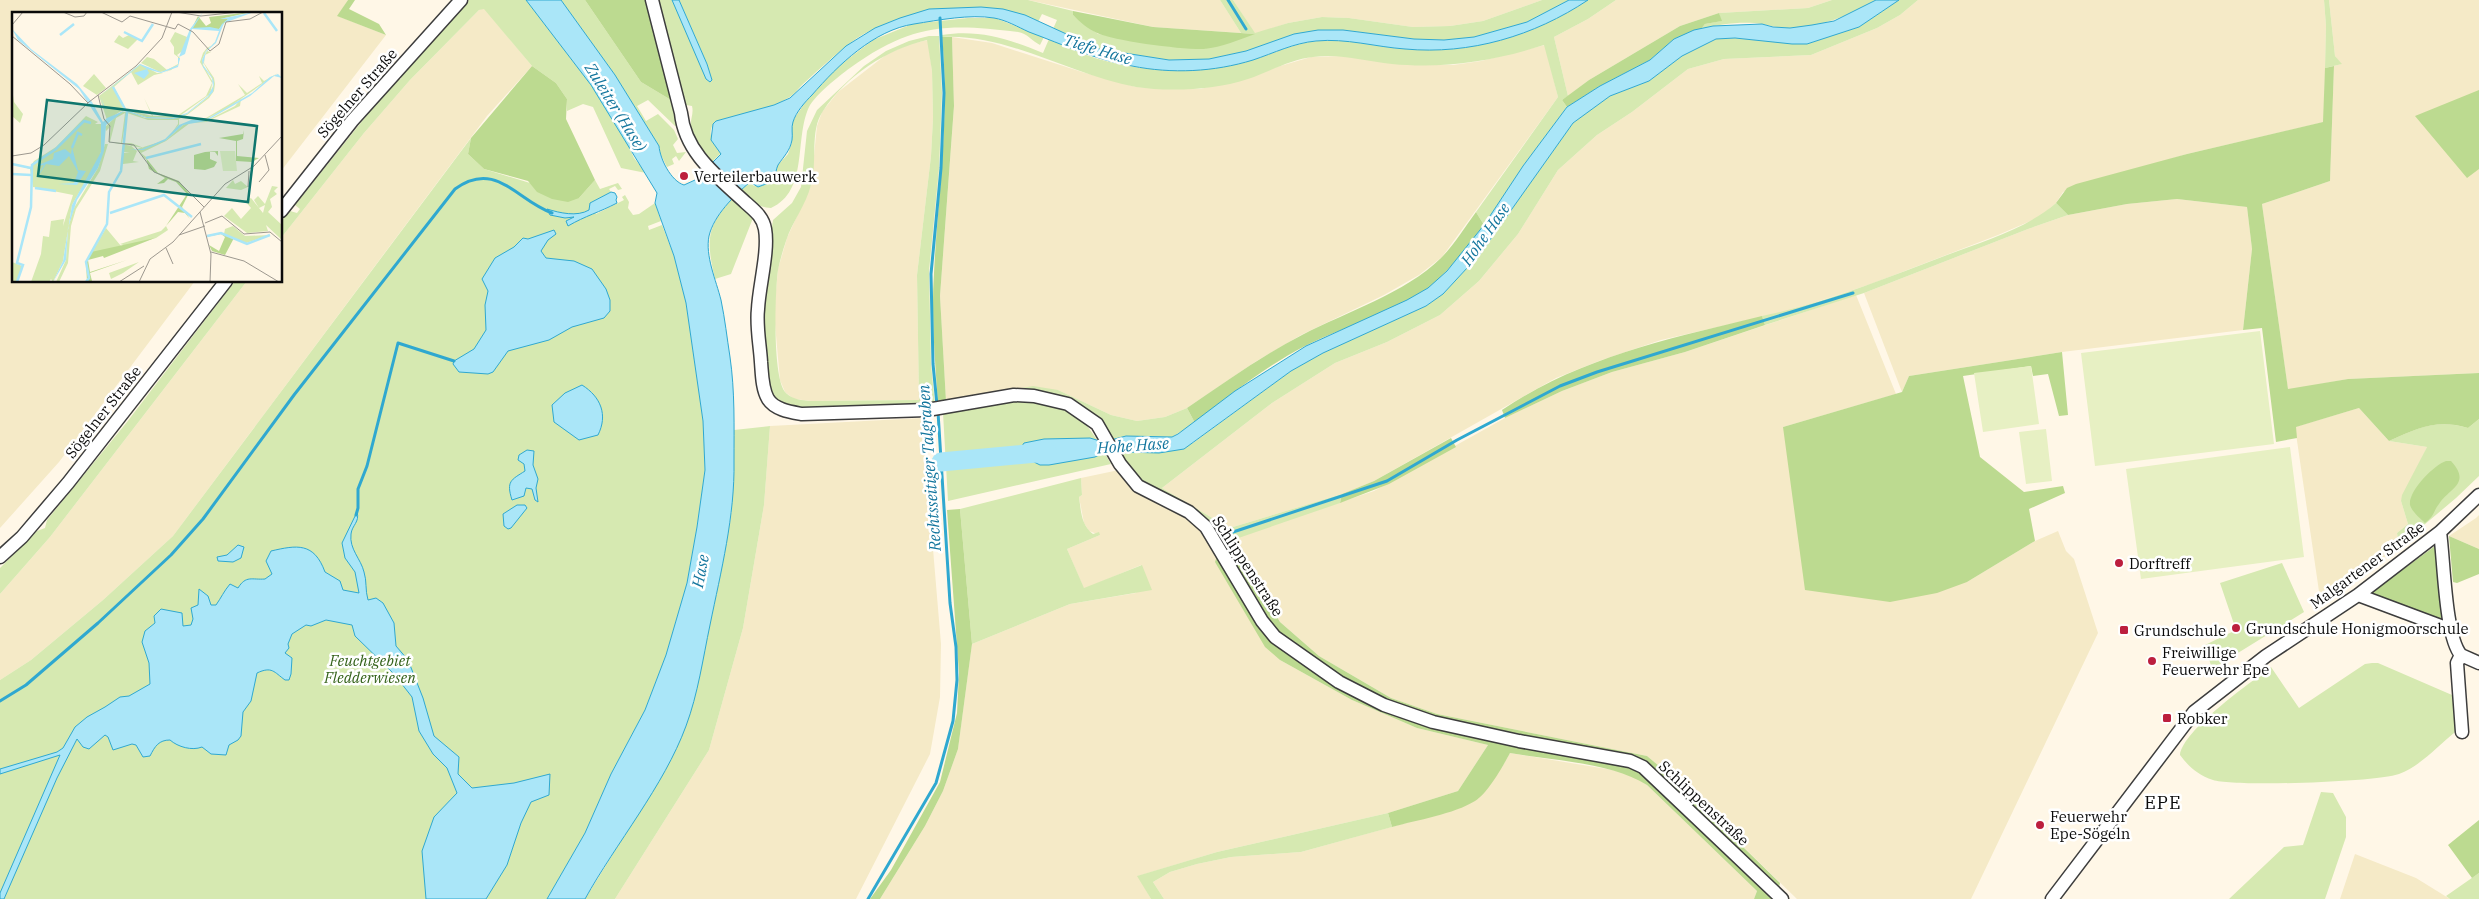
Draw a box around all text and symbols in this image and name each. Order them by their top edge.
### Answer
inset map [12,12,282,282]
water label: Tiefe Hase [1062,29,1134,69]
street label: Sögelner Straße [313,44,401,142]
water label: Zuleiter (Hase) [580,58,651,155]
place label: Verteilerbauwerk [694,167,817,186]
marker: Verteilerbauwerk [678,170,690,182]
water label: Hohe Hase [1456,199,1514,270]
street label: Sögelner Straße [61,362,145,462]
water label: Rechtsseitiger Talgraben [913,384,945,553]
water label: Hohe Hase [1095,433,1170,458]
street label: Schlippenstraße [1208,512,1288,620]
street label: Malgartener Straße [2306,517,2428,613]
water label: Hase [687,553,713,590]
place label: Dorftreff [2129,554,2191,573]
marker: Dorftreff [2113,557,2125,569]
place label: Grundschule Honigmoorschule [2246,619,2468,638]
place label: Grundschule [2134,621,2226,640]
marker: Grundschule Honigmoorschule [2230,622,2242,634]
marker: Grundschule [2118,624,2130,636]
place label: Freiwillige Feuerwehr Epe [2162,643,2269,679]
park label: Feuchtgebiet Fledderwiesen [323,651,416,687]
marker: Freiwillige Feuerwehr Epe [2146,655,2158,667]
place label: Robker [2177,709,2228,728]
marker: Robker [2161,712,2173,724]
street label: Schlippenstraße [1655,756,1753,850]
district label: EPE [2144,791,2182,814]
place label: Feuerwehr Epe-Sögeln [2050,807,2131,843]
marker: Feuerwehr Epe-Sögeln [2034,819,2046,831]

